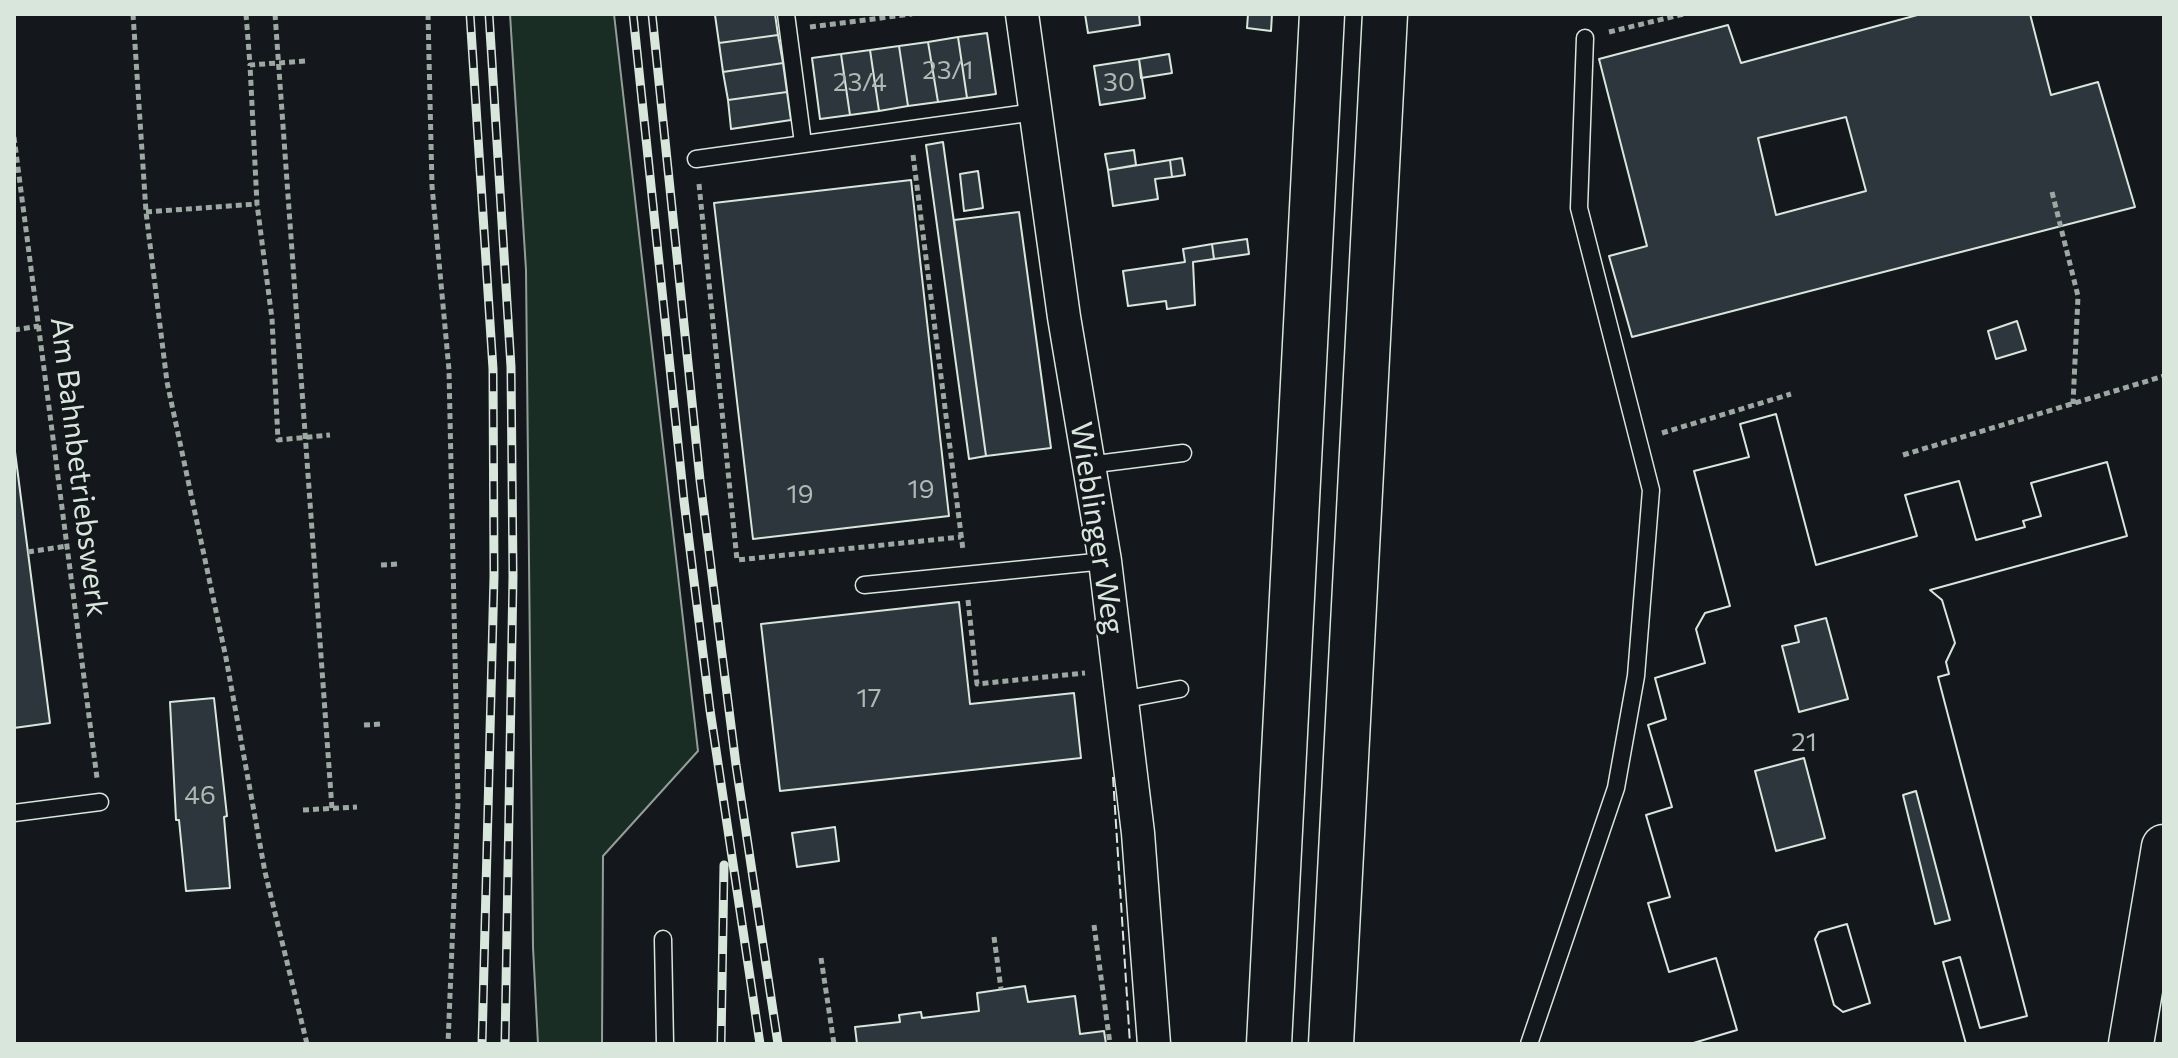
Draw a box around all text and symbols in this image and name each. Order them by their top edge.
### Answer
house number: 23/1 [922,54,974,86]
house number: 23/4 [833,66,887,98]
house number: 30 [1103,66,1135,98]
street label: Am Bahnbetriebswerk [43,315,115,619]
street label: Wieblinger Weg [1062,419,1132,637]
house number: 19 [908,473,934,505]
house number: 19 [787,478,813,510]
house number: 17 [857,682,881,714]
house number: 21 [1791,726,1817,758]
house number: 46 [184,779,216,811]

